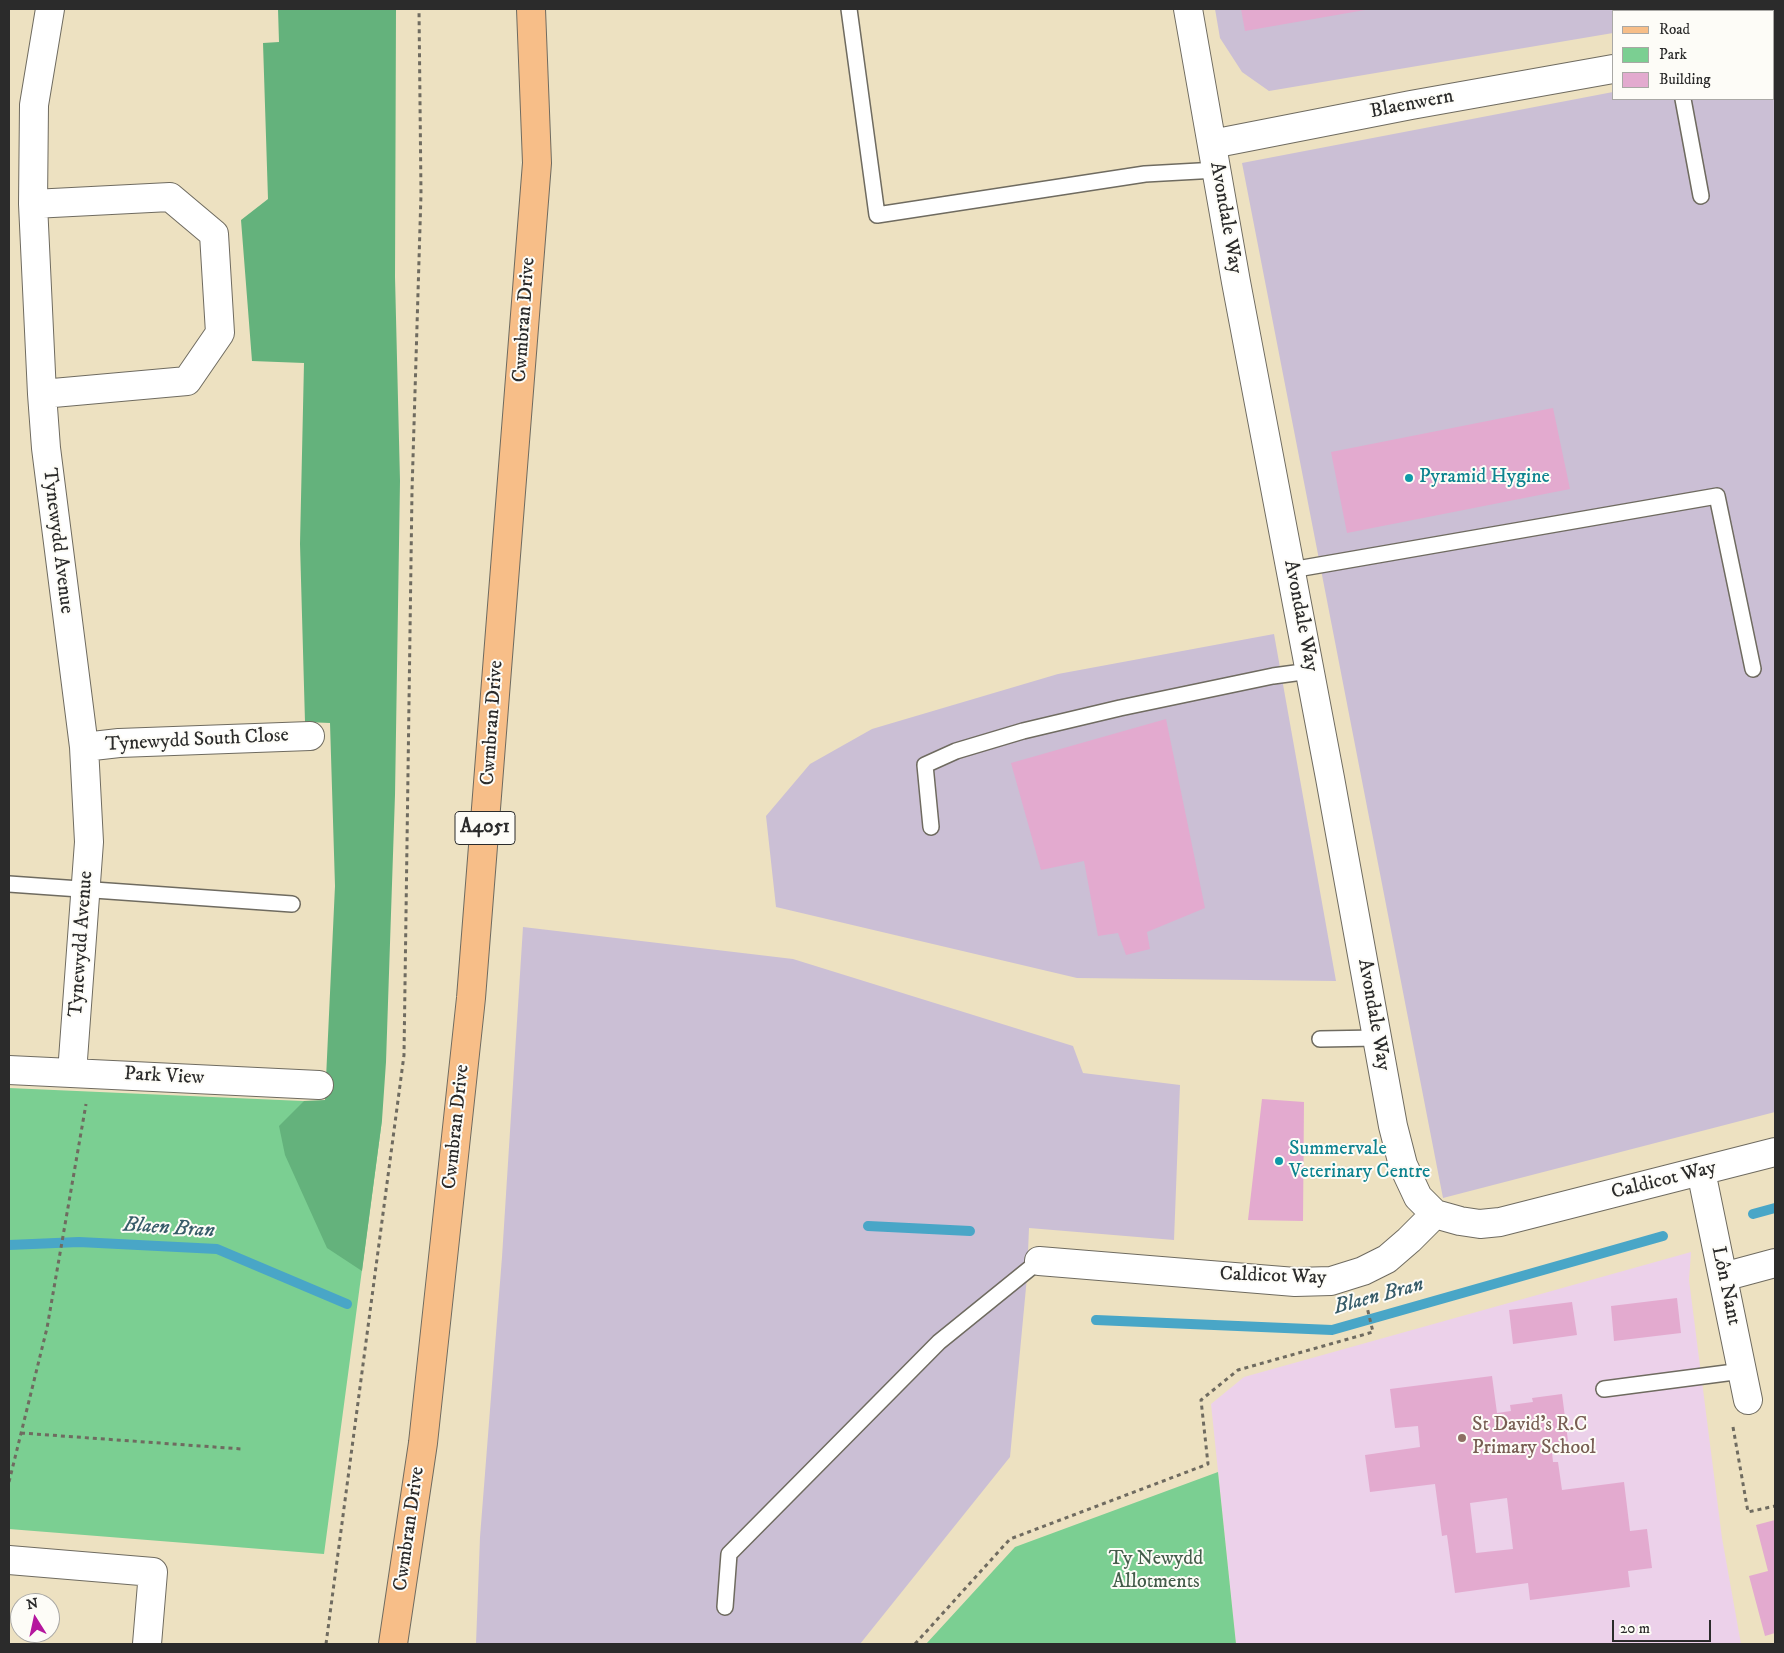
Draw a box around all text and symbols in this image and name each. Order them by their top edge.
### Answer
legend [1612,10,1774,100]
text: Road [1659,20,1690,39]
text: Park [1659,45,1687,64]
text: Building [1659,70,1711,89]
street label: Blaenwern [1368,85,1456,125]
street label: Avondale Way [1203,160,1247,276]
street label: Cwmbran Drive [509,257,541,383]
place label: Pyramid Hygine [1419,466,1550,490]
street label: Tynewydd Avenue [36,467,78,615]
marker: Pyramid Hygine [1403,472,1415,484]
street label: Avondale Way [1277,558,1323,674]
street label: Cwmbran Drive [477,660,509,786]
street label: Tynewydd South Close [105,724,289,758]
road number: A4051 [455,811,515,844]
street label: Tynewydd Avenue [65,870,99,1018]
street label: Avondale Way [1351,957,1395,1073]
street label: Park View [123,1063,205,1091]
street label: Cwmbran Drive [439,1063,475,1191]
place label: Summervale Veterinary Centre [1289,1138,1430,1185]
marker: Summervale Veterinary Centre [1273,1155,1285,1167]
street label: Caldicot Way [1609,1156,1719,1206]
water label: Blaen Bran [122,1213,216,1245]
street label: Lôn Nant [1705,1244,1745,1328]
street label: Caldicot Way [1219,1263,1327,1291]
water label: Blaen Bran [1331,1273,1427,1321]
place label: St David's R.C Primary School [1472,1414,1596,1461]
marker: St David's R.C Primary School [1456,1432,1468,1444]
street label: Cwmbran Drive [389,1465,431,1593]
park label: Ty Newydd Allotments [1109,1548,1203,1595]
north arrow [10,1593,60,1643]
text: N [25,1594,40,1614]
scale bar [1614,1610,1713,1642]
text: 20 m [1620,1619,1650,1638]

